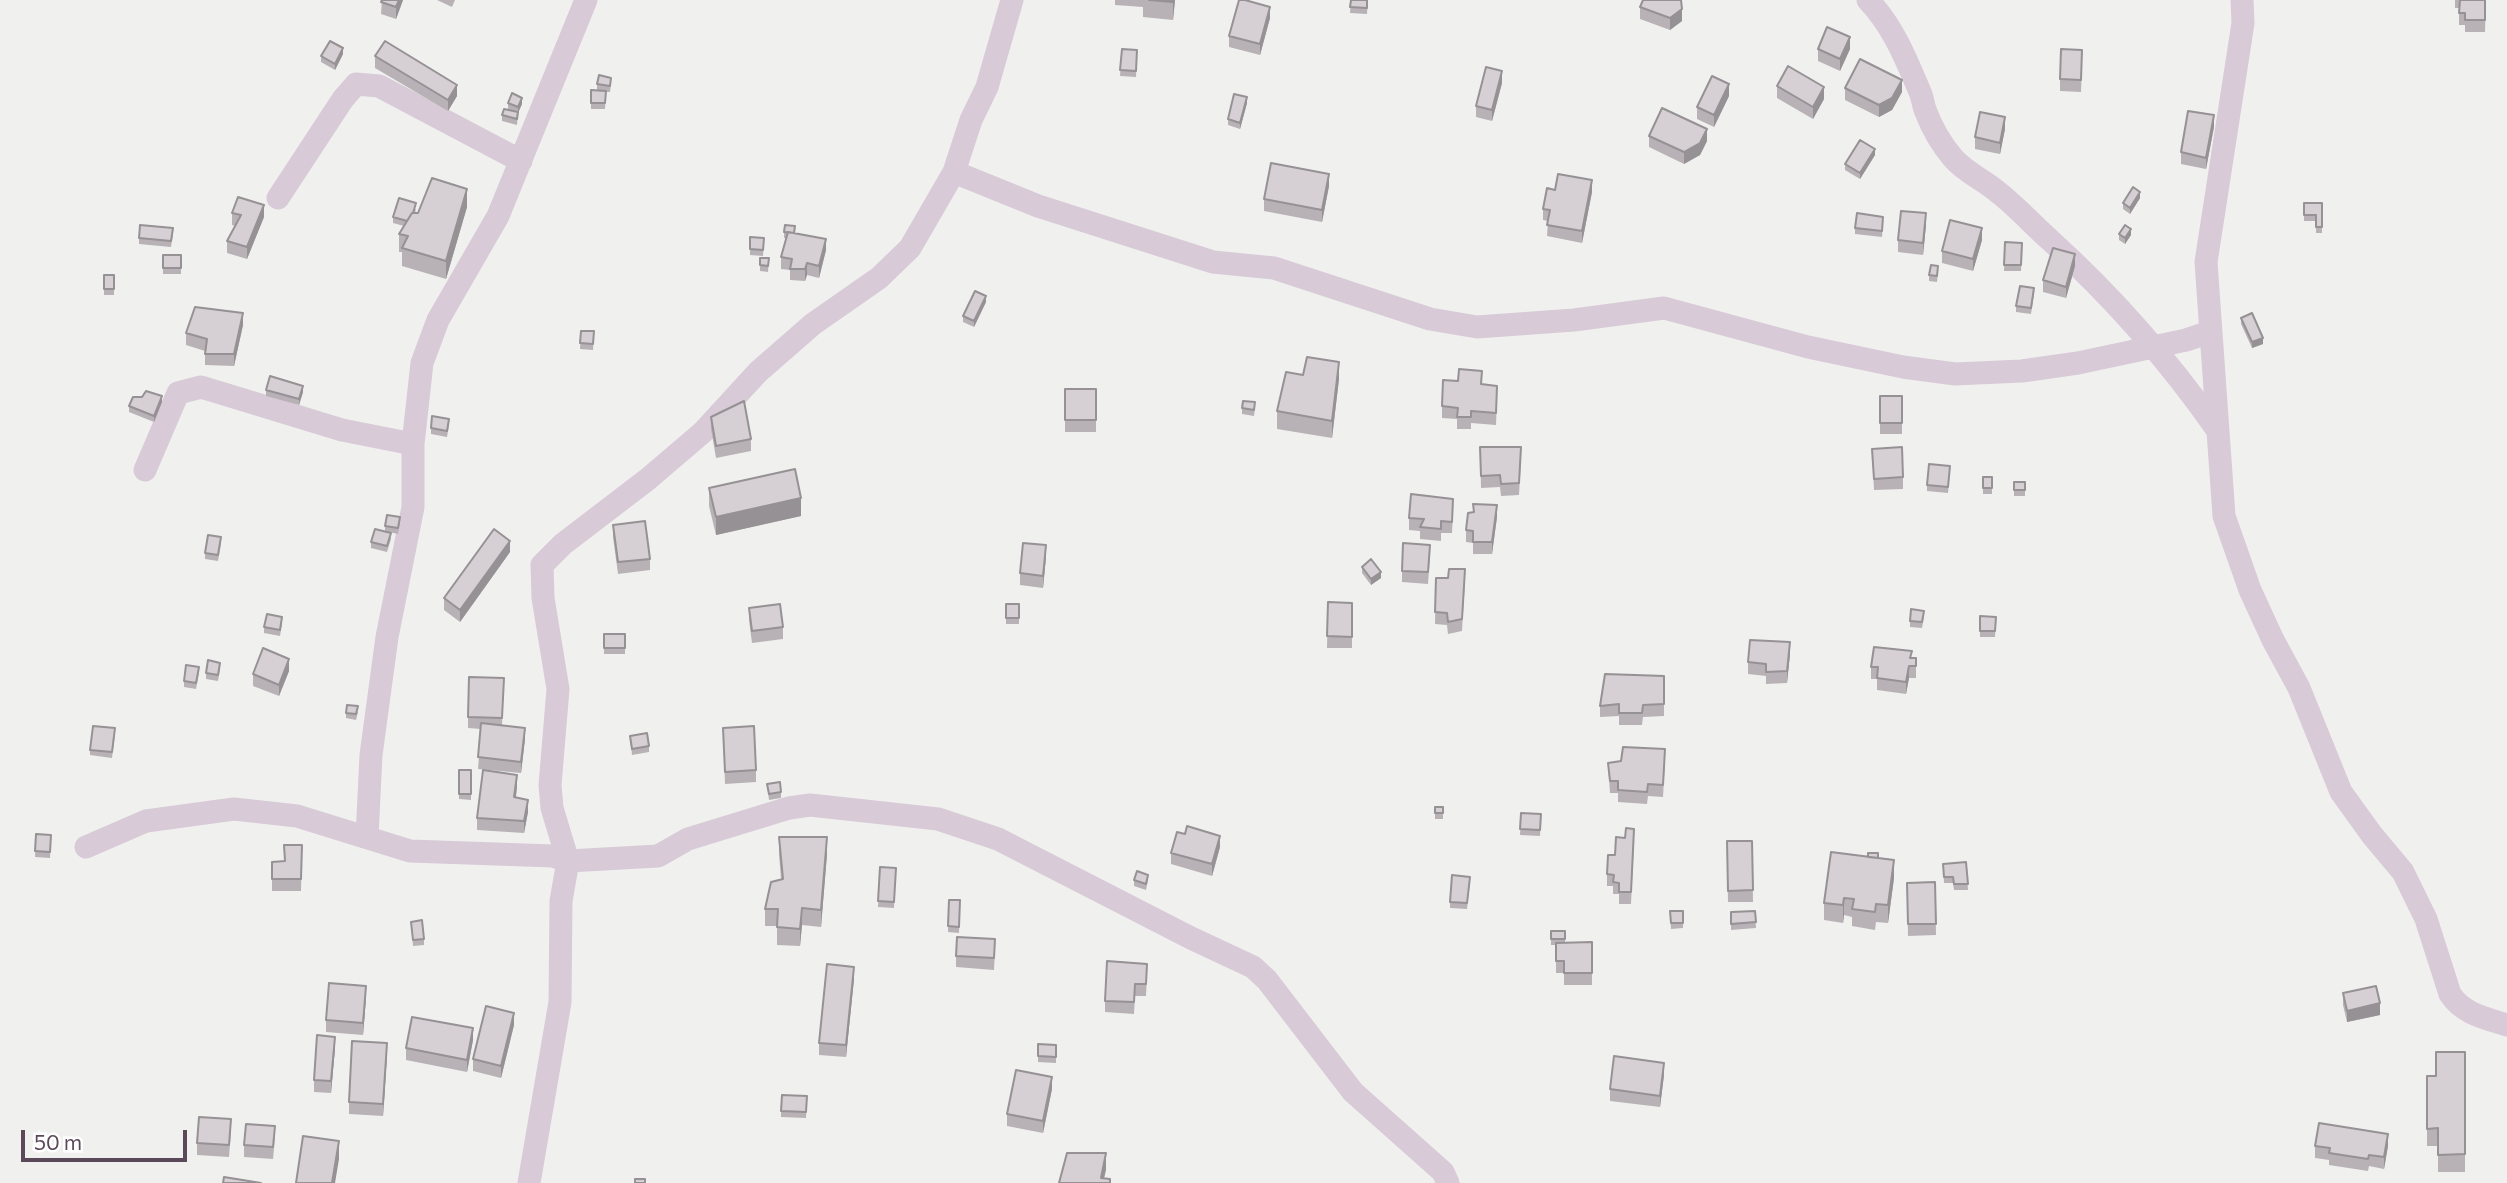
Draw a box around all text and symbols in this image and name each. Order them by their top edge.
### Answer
scale bar [24,1116,191,1160]
text: 50 m [34,1129,82,1154]

